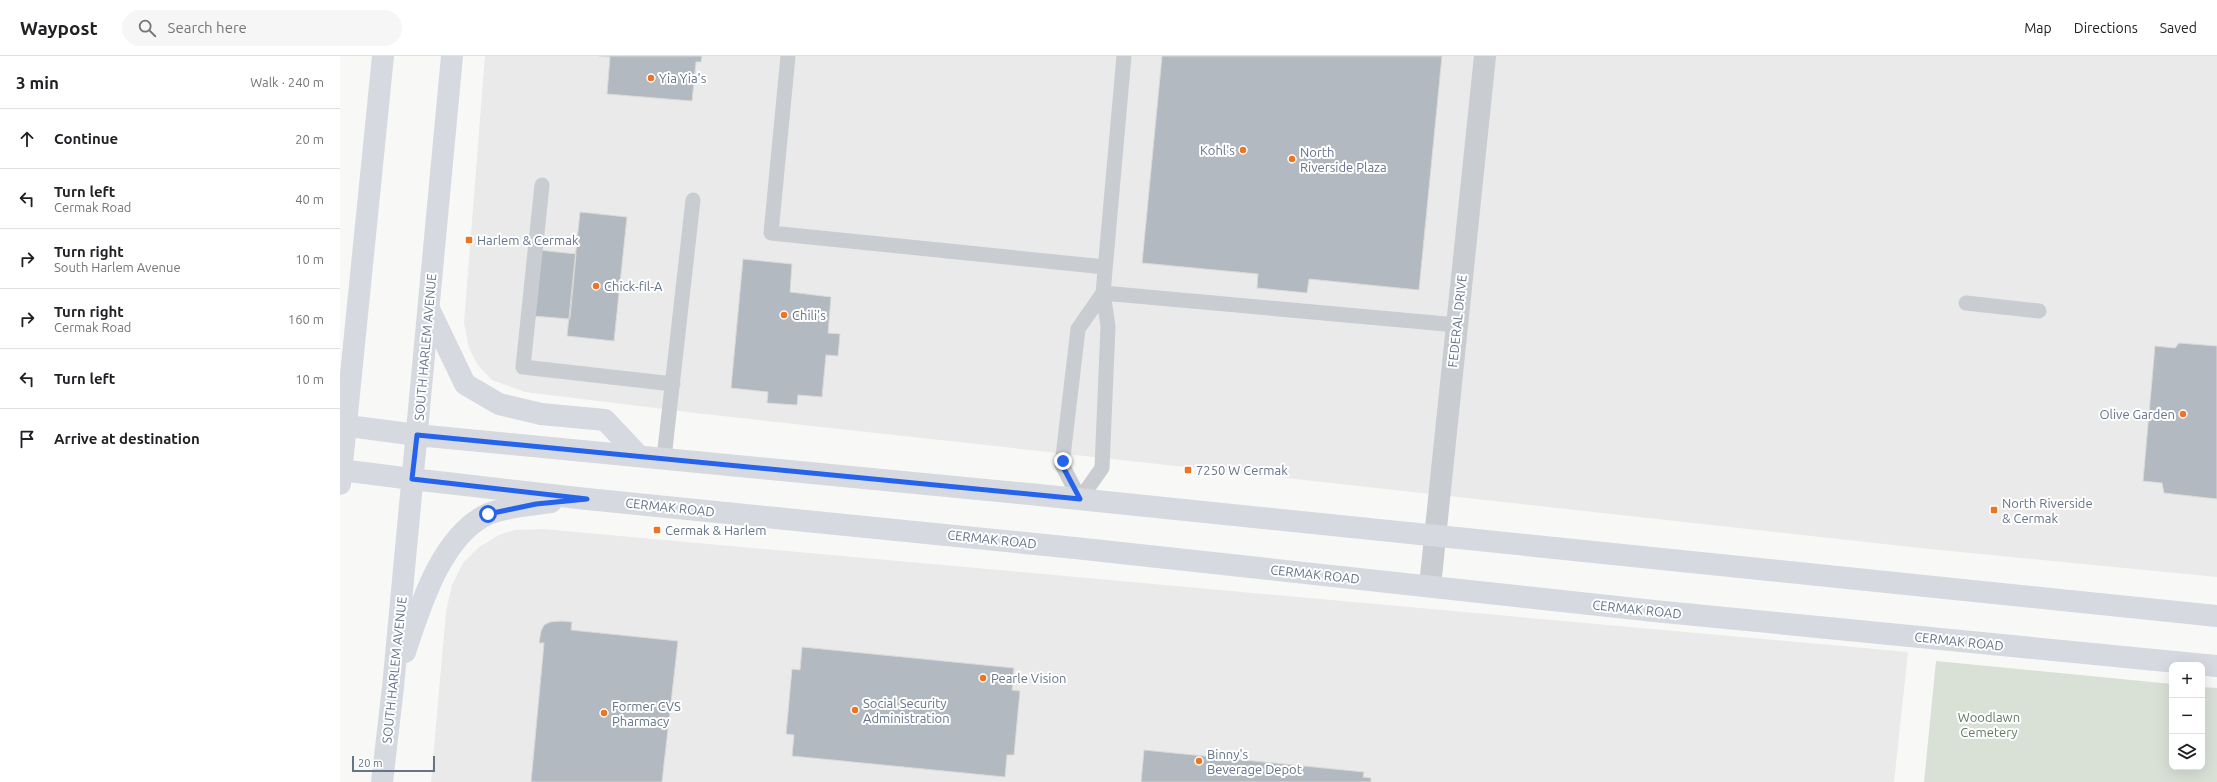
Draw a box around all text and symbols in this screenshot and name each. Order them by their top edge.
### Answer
search box [122,10,402,46]
text: Waypost [20,17,98,39]
icon: search [136,17,158,39]
text: Search here [168,19,247,36]
text: Map [2024,20,2052,36]
text: Directions [2074,20,2138,36]
text: Saved [2160,20,2197,36]
place label: Yia Yia's [659,71,707,85]
text: 3 min [16,73,59,92]
marker: Yia Yia's [646,73,656,83]
text: Walk · 240 m [250,75,324,89]
icon: ahead [16,128,38,150]
text: Continue [54,130,118,147]
text: 20 m [295,132,324,146]
place label: Kohl's [1200,143,1235,157]
marker: Kohl's [1238,145,1248,155]
place label: North Riverside Plaza [1300,145,1387,174]
marker: North Riverside Plaza [1287,154,1297,164]
text: Turn left [54,183,115,200]
icon: left [16,188,38,210]
text: 40 m [295,192,324,206]
text: Cermak Road [54,200,131,214]
place label: Harlem & Cermak [477,233,579,247]
marker: Harlem & Cermak [464,235,474,245]
text: Turn right [54,243,124,260]
icon: right [16,248,38,270]
text: 10 m [295,252,324,266]
text: South Harlem Avenue [54,260,181,274]
street label: SOUTH HARLEM AVENUE [412,273,438,421]
street label: FEDERAL DRIVE [1445,274,1469,368]
place label: Chick-fil-A [604,279,663,293]
marker: Chick-fil-A [591,281,601,291]
text: Turn right [54,303,124,320]
icon: right [16,308,38,330]
place label: Chili's [792,308,826,322]
marker: Chili's [779,310,789,320]
text: 160 m [288,312,324,326]
text: Cermak Road [54,320,131,334]
icon: left [16,368,38,390]
text: Turn left [54,370,115,387]
text: 10 m [295,372,324,386]
place label: Olive Garden [2099,407,2175,421]
marker: Olive Garden [2178,409,2188,419]
icon: arrive [16,428,38,450]
text: Arrive at destination [54,430,200,447]
route end [1054,452,1072,470]
place label: 7250 W Cermak [1196,463,1288,477]
marker: 7250 W Cermak [1183,465,1193,475]
street label: CERMAK ROAD [625,495,715,519]
place label: North Riverside & Cermak [2002,496,2093,525]
route start [479,505,497,523]
marker: North Riverside & Cermak [1989,505,1999,515]
place label: Cermak & Harlem [665,523,766,537]
marker: Cermak & Harlem [652,525,662,535]
street label: CERMAK ROAD [947,527,1037,551]
street label: CERMAK ROAD [1270,562,1360,586]
street label: SOUTH HARLEM AVENUE [379,596,409,744]
street label: CERMAK ROAD [1592,597,1682,621]
street label: CERMAK ROAD [1914,629,2004,653]
map controls [2169,662,2205,770]
button: + [2169,662,2205,698]
place label: Pearle Vision [991,671,1067,685]
marker: Pearle Vision [978,673,988,683]
place label: Social Security Administration [863,696,950,725]
button: − [2169,698,2205,734]
place label: Former CVS Pharmacy [612,699,681,728]
marker: Social Security Administration [850,705,860,715]
marker: Former CVS Pharmacy [599,708,609,718]
park label: Woodlawn Cemetery [1958,710,2020,739]
button: layers [2169,734,2205,770]
place label: Binny's Beverage Depot [1207,747,1302,776]
scale bar [352,754,435,773]
marker: Binny's Beverage Depot [1194,756,1204,766]
text: 20 m [358,757,382,769]

